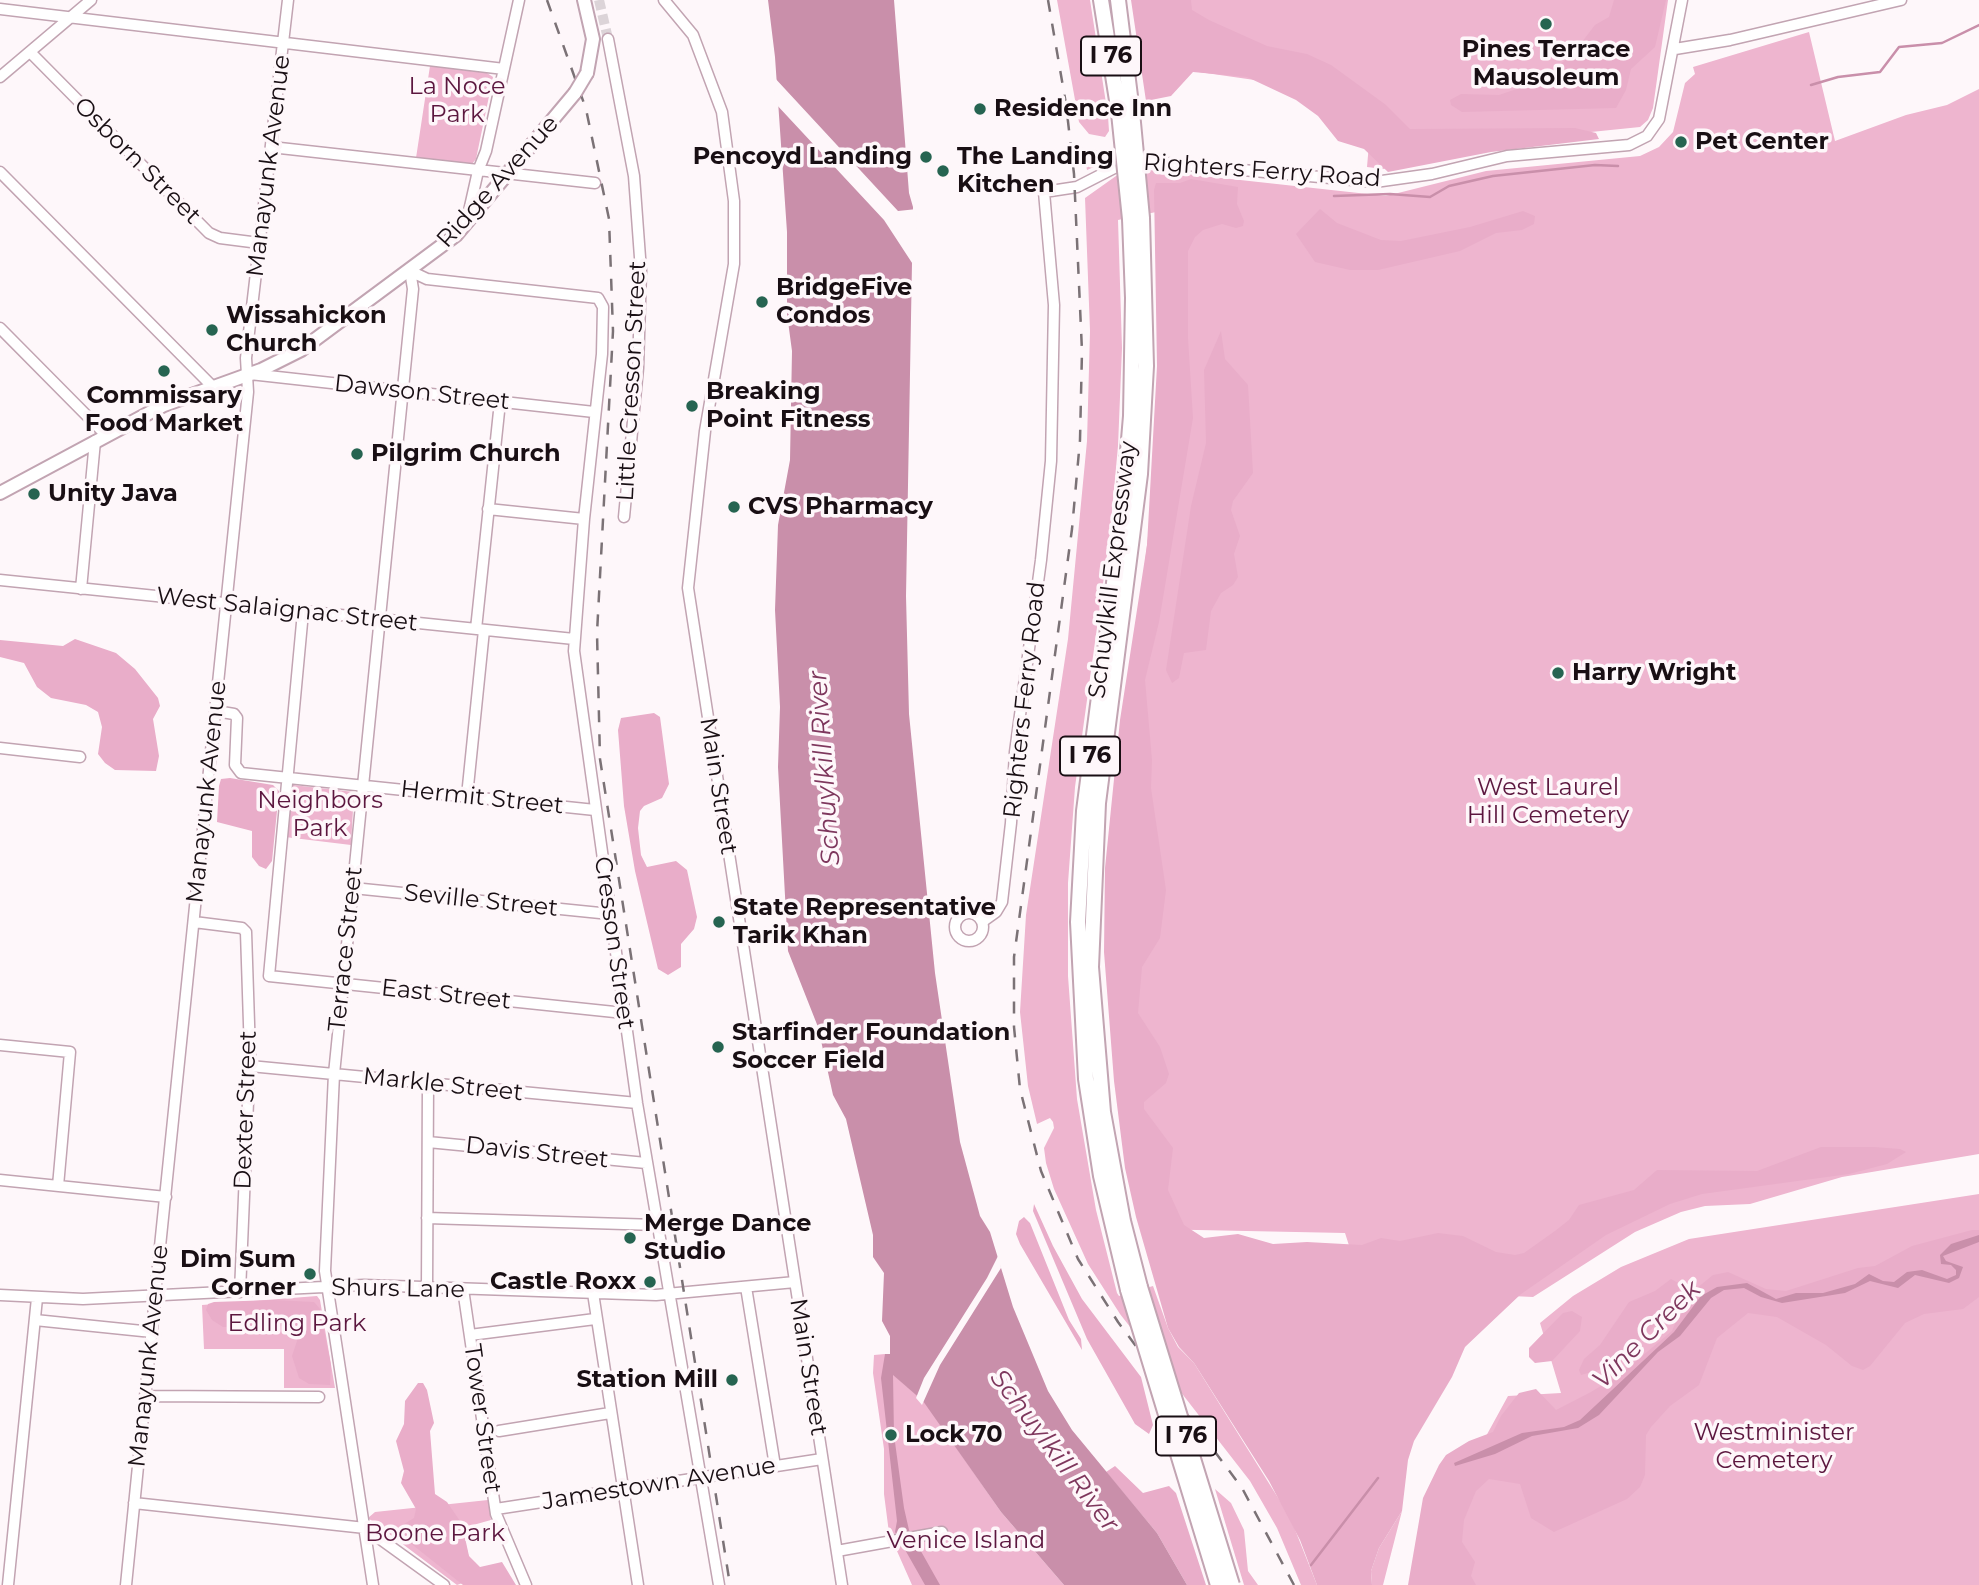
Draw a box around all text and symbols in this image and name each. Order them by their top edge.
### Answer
marker: Pines Terrace Mausoleum [1538,16,1554,32]
road number: I 76 [1081,36,1141,76]
place label: Pines Terrace Mausoleum [1462,36,1630,92]
street label: Manayunk Avenue [241,53,297,279]
park label: La Noce Park [409,73,505,129]
street label: Osborn Street [68,92,206,230]
place label: Residence Inn [994,95,1172,123]
marker: Residence Inn [972,101,988,117]
street label: Ridge Avenue [431,110,565,254]
place label: Pet Center [1695,128,1829,156]
marker: Pet Center [1673,134,1689,150]
place label: Pencoyd Landing [693,143,912,171]
place label: The Landing Kitchen [957,143,1114,199]
street label: Righters Ferry Road [1142,148,1382,194]
marker: Pencoyd Landing [918,149,934,165]
marker: The Landing Kitchen [935,163,951,179]
street label: Little Cresson Street [611,260,653,502]
place label: BridgeFive Condos [776,274,912,330]
marker: BridgeFive Condos [754,294,770,310]
place label: Wissahickon Church [226,302,387,358]
marker: Wissahickon Church [204,322,220,338]
marker: Commissary Food Market [156,363,172,379]
street label: Dawson Street [333,369,511,417]
place label: Breaking Point Fitness [706,378,870,434]
place label: Commissary Food Market [85,382,243,438]
marker: Breaking Point Fitness [684,398,700,414]
place label: Pilgrim Church [371,440,561,468]
street label: Schuylkill Expressway [1083,440,1143,700]
marker: Pilgrim Church [349,446,365,462]
place label: Unity Java [48,480,178,508]
marker: Unity Java [26,486,42,502]
place label: CVS Pharmacy [748,493,933,521]
marker: CVS Pharmacy [726,499,742,515]
street label: Righters Ferry Road [998,580,1052,820]
street label: West Salaignac Street [155,582,419,638]
place label: Harry Wright [1572,659,1736,687]
marker: Harry Wright [1550,665,1566,681]
water label: Schuylkill River [803,669,847,867]
street label: Manayunk Avenue [181,679,233,905]
street label: Main Street [693,715,743,857]
road number: I 76 [1060,736,1120,776]
park label: West Laurel Hill Cemetery [1467,774,1629,830]
street label: Hermit Street [399,775,565,821]
park label: Neighbors Park [257,787,383,843]
street label: Cresson Street [588,855,640,1031]
street label: Terrace Street [323,865,369,1033]
street label: Seville Street [403,879,559,923]
place label: State Representative Tarik Khan [733,894,996,950]
marker: State Representative Tarik Khan [711,914,727,930]
street label: East Street [380,974,512,1016]
place label: Starfinder Foundation Soccer Field [732,1019,1010,1075]
street label: Dexter Street [229,1030,263,1190]
marker: Starfinder Foundation Soccer Field [710,1039,726,1055]
street label: Markle Street [362,1062,524,1108]
street label: Davis Street [464,1131,610,1175]
place label: Merge Dance Studio [644,1210,811,1266]
marker: Merge Dance Studio [622,1230,638,1246]
street label: Manayunk Avenue [123,1243,175,1469]
place label: Dim Sum Corner [180,1246,296,1302]
marker: Dim Sum Corner [302,1266,318,1282]
place label: Castle Roxx [490,1268,636,1296]
street label: Shurs Lane [331,1273,465,1305]
marker: Castle Roxx [642,1274,658,1290]
water label: Vine Creek [1586,1274,1708,1396]
street label: Main Street [783,1296,833,1438]
park label: Edling Park [228,1310,366,1338]
street label: Tower Street [457,1342,507,1496]
water label: Schuylkill River [983,1364,1125,1538]
place label: Station Mill [577,1366,718,1394]
marker: Station Mill [724,1372,740,1388]
road number: I 76 [1156,1416,1216,1456]
park label: Westminister Cemetery [1693,1419,1855,1475]
place label: Lock 70 [905,1421,1002,1449]
marker: Lock 70 [883,1427,899,1443]
street label: Jamestown Avenue [540,1451,778,1517]
park label: Boone Park [365,1520,505,1548]
park label: Venice Island [887,1527,1045,1555]

